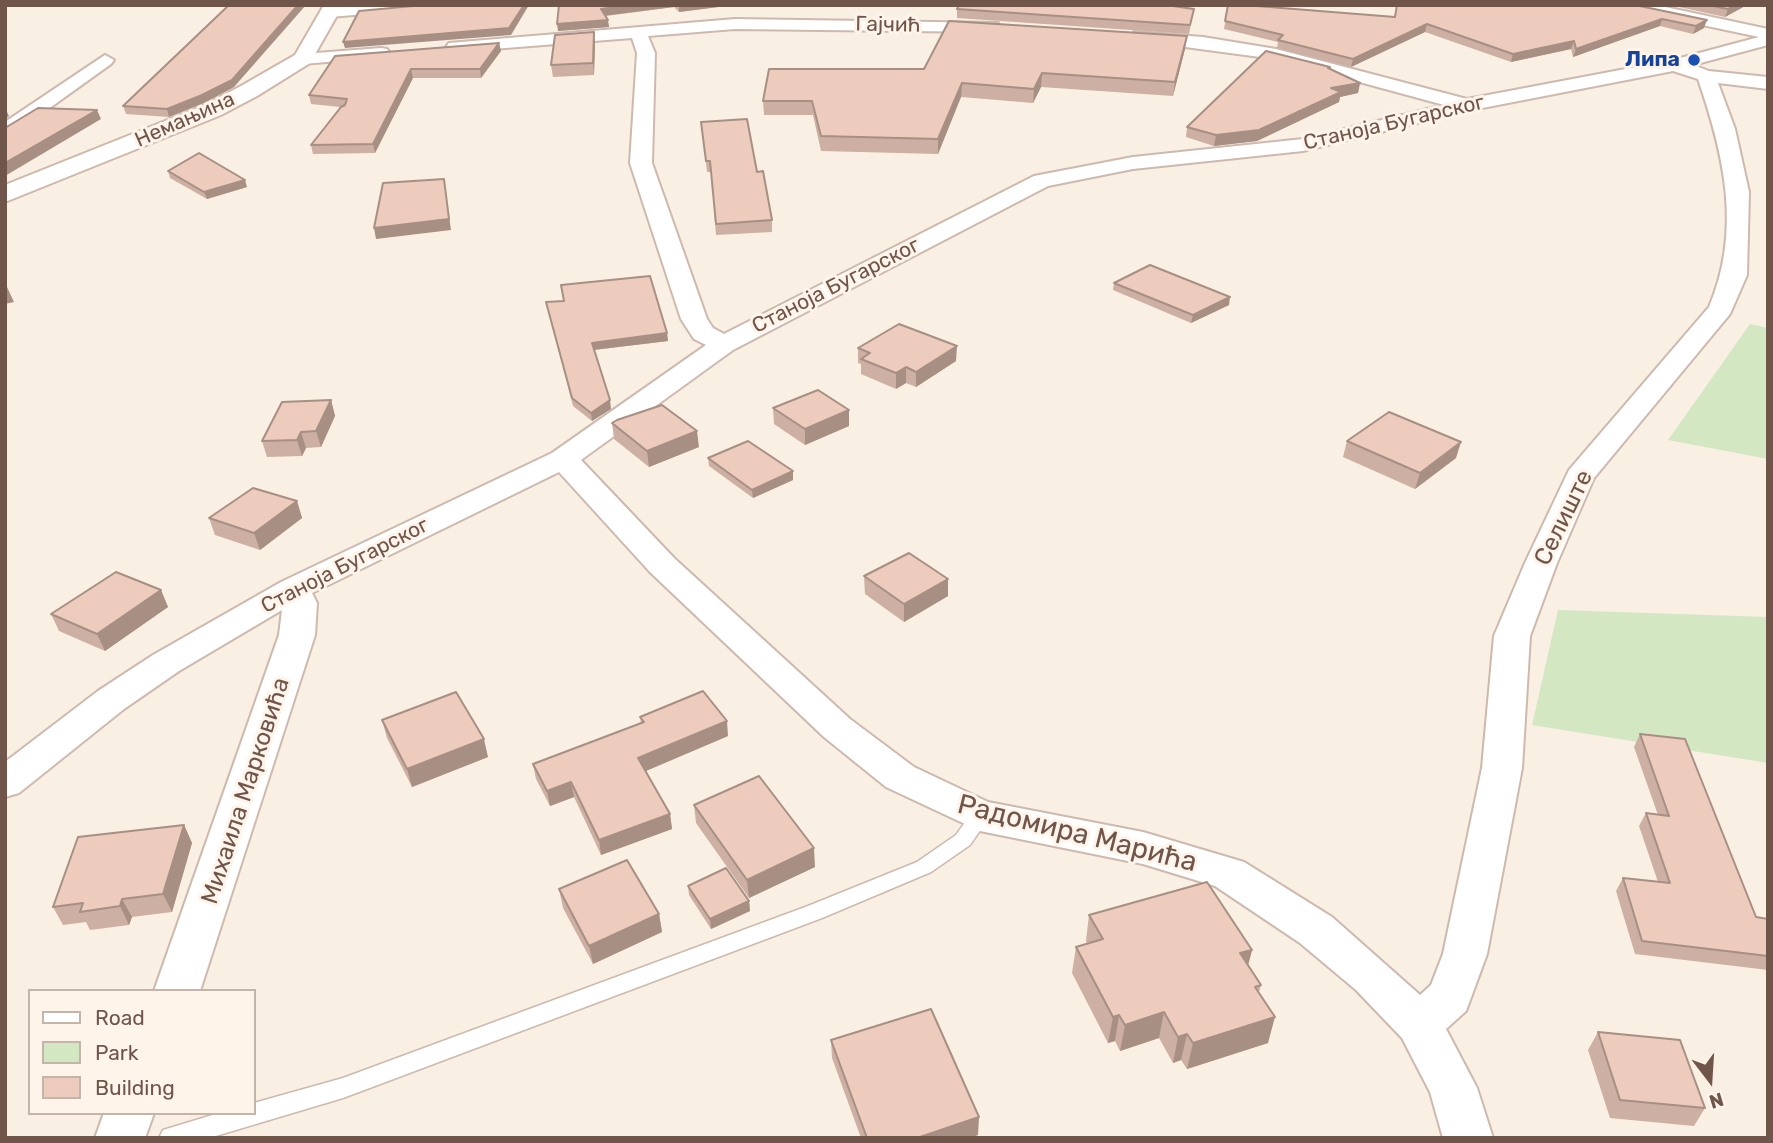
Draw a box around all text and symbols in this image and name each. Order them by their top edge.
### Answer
street label: Гајчић [855,12,921,38]
place label: Липа [1625,47,1680,73]
marker: Липа [1686,52,1702,68]
street label: Немањина [131,87,239,153]
street label: Станоја Бугарског [1301,90,1487,156]
street label: Станоја Бугарског [748,233,924,339]
street label: Селиште [1529,466,1599,570]
street label: Станоја Бугарског [257,513,433,619]
street label: Михаила Марковића [196,674,296,908]
street label: Радомира Марића [954,788,1200,880]
legend [28,989,256,1115]
text: Road [95,1005,145,1030]
text: Park [95,1040,139,1065]
north arrow [1675,1045,1745,1115]
text: Building [95,1075,175,1100]
text: N [1706,1088,1726,1114]

